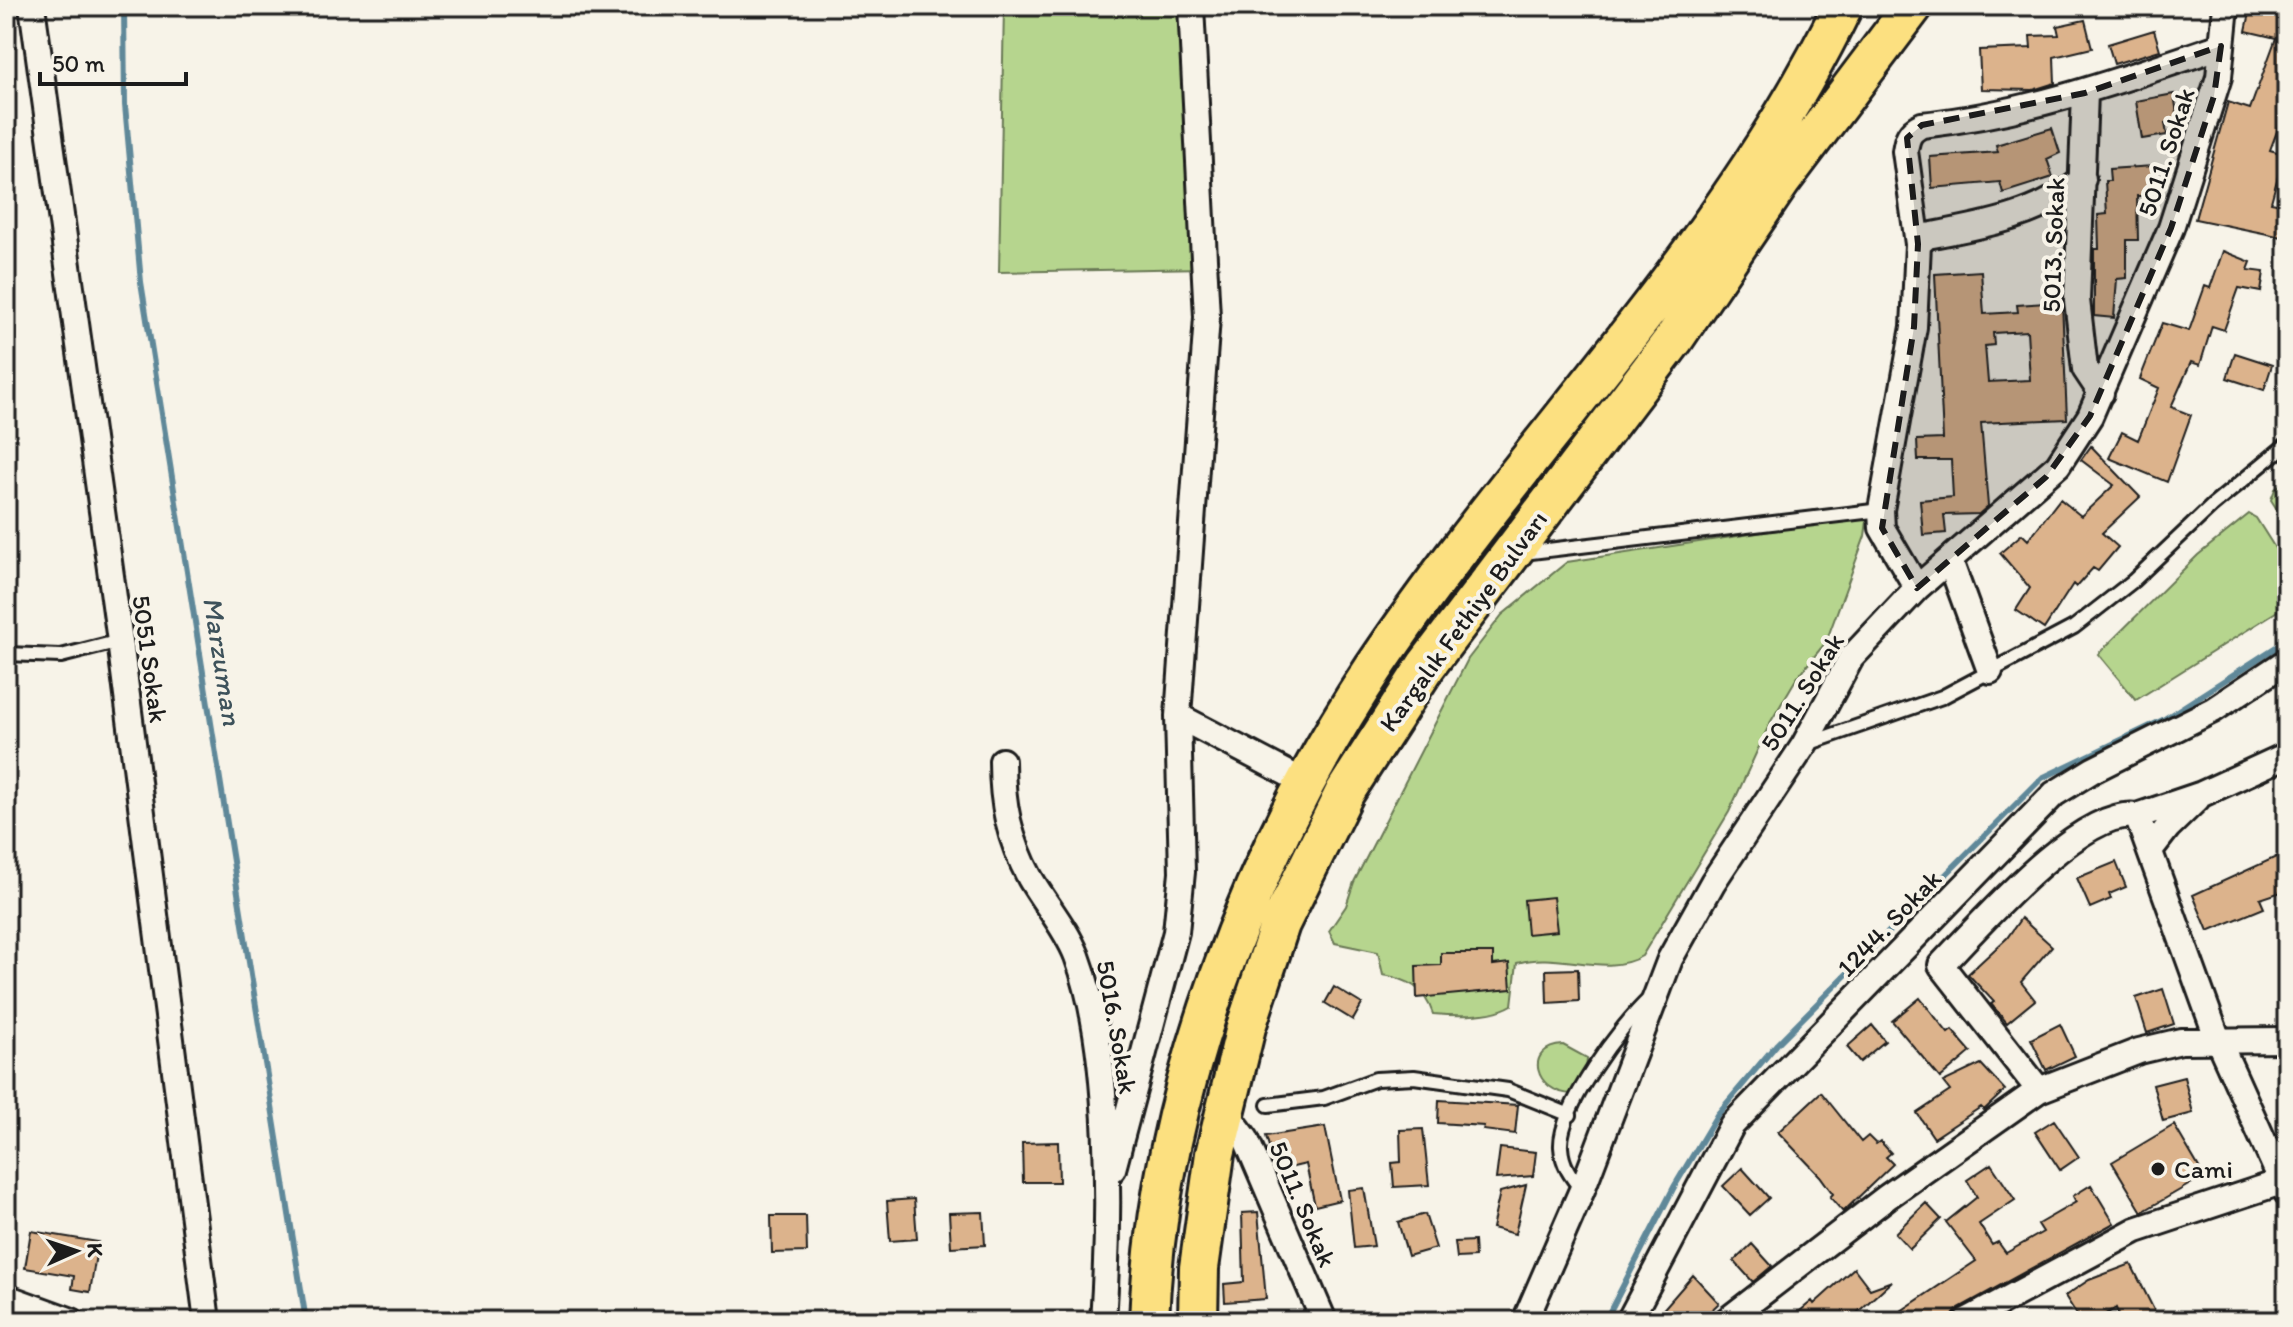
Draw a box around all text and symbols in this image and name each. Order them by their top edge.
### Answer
scale bar [40,36,186,86]
text: 50 m [52,49,105,78]
street label: 5011. Sokak [2130,84,2202,220]
street label: 5013. Sokak [2035,177,2071,313]
street label: Kargalık Fethiye Bulvarı [1372,504,1554,738]
street label: 5051 Sokak [125,593,175,725]
water label: Marzuman [196,594,250,728]
street label: 5011. Sokak [1753,627,1851,757]
street label: 1244. Sokak [1830,863,1948,983]
street label: 5016. Sokak [1090,958,1144,1096]
street label: 5011. Sokak [1262,1136,1344,1272]
place label: Cami [2174,1153,2233,1185]
marker: Cami [2149,1160,2167,1178]
north arrow [36,1211,116,1291]
text: K [82,1242,109,1259]

